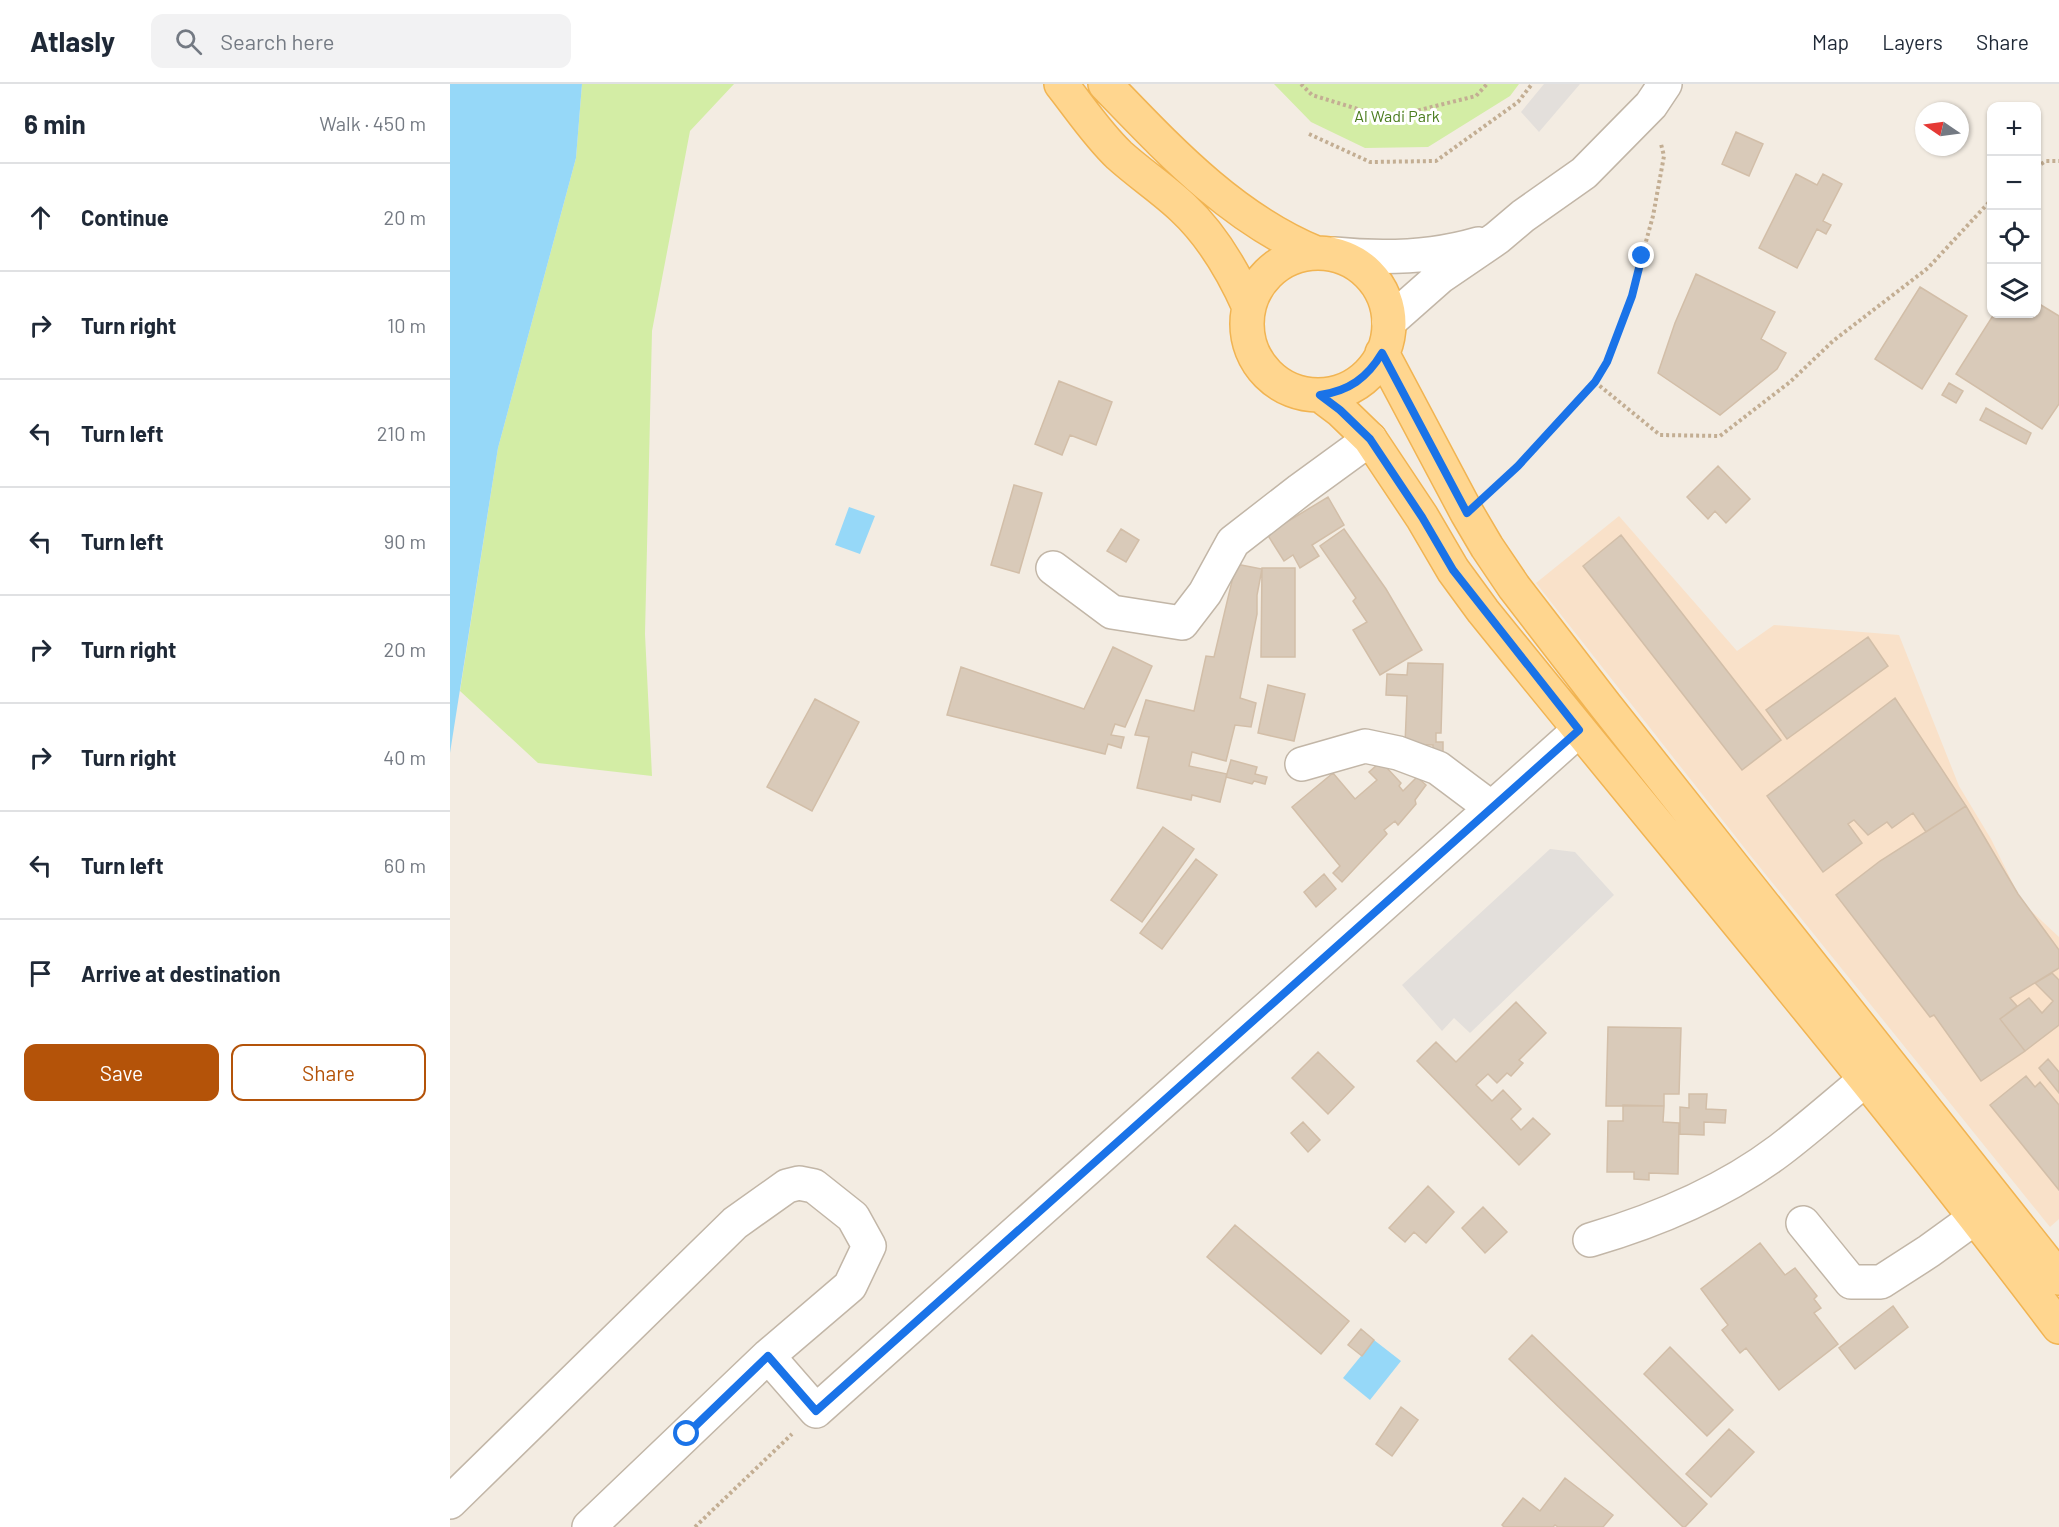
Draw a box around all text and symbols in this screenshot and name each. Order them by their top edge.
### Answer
search box [151,14,571,68]
text: Atlasly [30,24,115,58]
icon: search [172,25,205,58]
text: Search here [220,28,335,54]
text: Map [1812,29,1849,54]
text: Layers [1882,29,1943,54]
text: Share [1976,29,2029,54]
north arrow [1915,102,1969,156]
map controls [1987,102,2041,318]
button: + [1987,102,2041,156]
park label: Al Wadi Park [1354,106,1440,125]
text: 6 min [24,108,86,139]
text: Walk · 450 m [319,111,426,135]
button: − [1987,156,2041,210]
icon: ahead [24,201,57,234]
text: Continue [81,204,169,230]
text: 20 m [383,205,426,229]
button: locate [1987,210,2041,264]
route end [1628,242,1654,268]
button: layers [1987,264,2041,318]
icon: right [24,309,57,342]
text: Turn right [81,312,176,338]
text: 10 m [387,313,426,337]
icon: left [24,417,57,450]
text: Turn left [81,420,164,446]
text: 210 m [377,421,426,445]
icon: left [24,525,57,558]
text: Turn left [81,528,164,554]
text: 90 m [384,529,426,553]
icon: right [24,633,57,666]
text: Turn right [81,636,176,662]
text: 20 m [383,637,426,661]
icon: right [24,741,57,774]
text: Turn right [81,744,176,770]
text: 40 m [383,745,426,769]
icon: left [24,849,57,882]
text: Turn left [81,852,164,878]
text: 60 m [384,853,426,877]
icon: arrive [24,957,57,990]
text: Arrive at destination [81,960,280,986]
button: Save [24,1044,219,1101]
button: Share [231,1044,426,1101]
route start [673,1420,699,1446]

